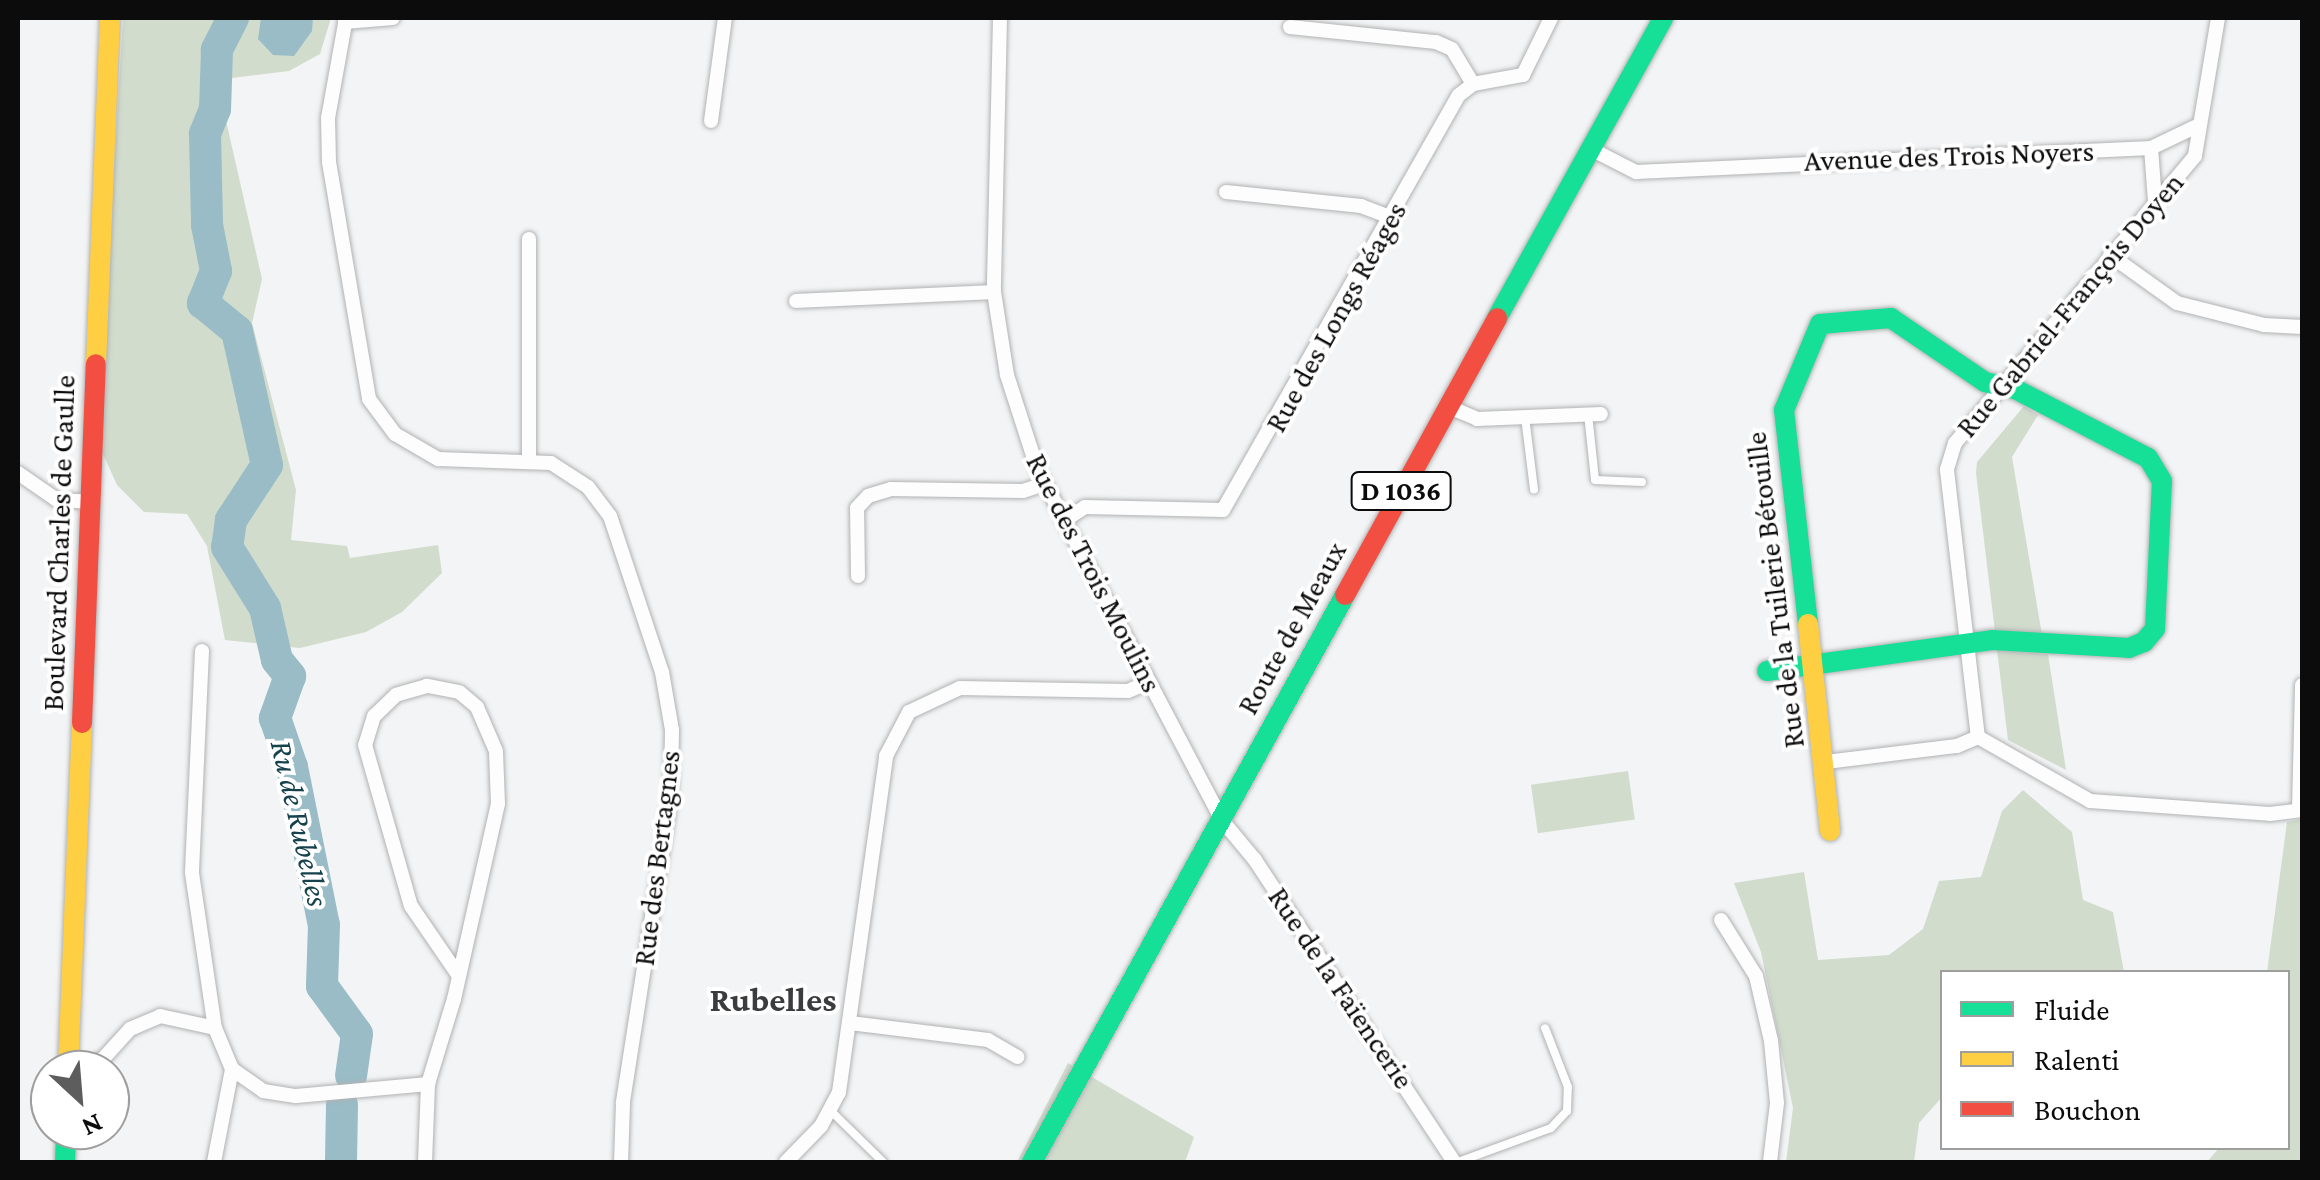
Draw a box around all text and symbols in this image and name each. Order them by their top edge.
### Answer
street label: Avenue des Trois Noyers [1803,133,2095,179]
street label: Rue Gabriel-François Doyen [1949,165,2191,445]
street label: Rue des Longs Réages [1258,196,1414,438]
street label: Boulevard Charles de Gaulle [35,374,83,712]
street label: Rue de la Tuilerie Bétouille [1738,430,1812,750]
street label: Rue des Trois Moulins [1018,448,1170,698]
road number: D 1036 [1348,468,1454,514]
street label: Route de Meaux [1230,535,1354,721]
water label: Ru de Rubelles [262,736,338,910]
street label: Rue des Bertagnes [626,748,688,968]
street label: Rue de la Faïencerie [1260,880,1422,1096]
legend [1940,970,2290,1150]
district label: Rubelles [710,979,836,1021]
text: Fluide [2034,993,2109,1026]
text: Ralenti [2034,1043,2119,1076]
north arrow [30,1050,130,1150]
text: Bouchon [2034,1093,2141,1126]
text: N [77,1107,108,1144]

